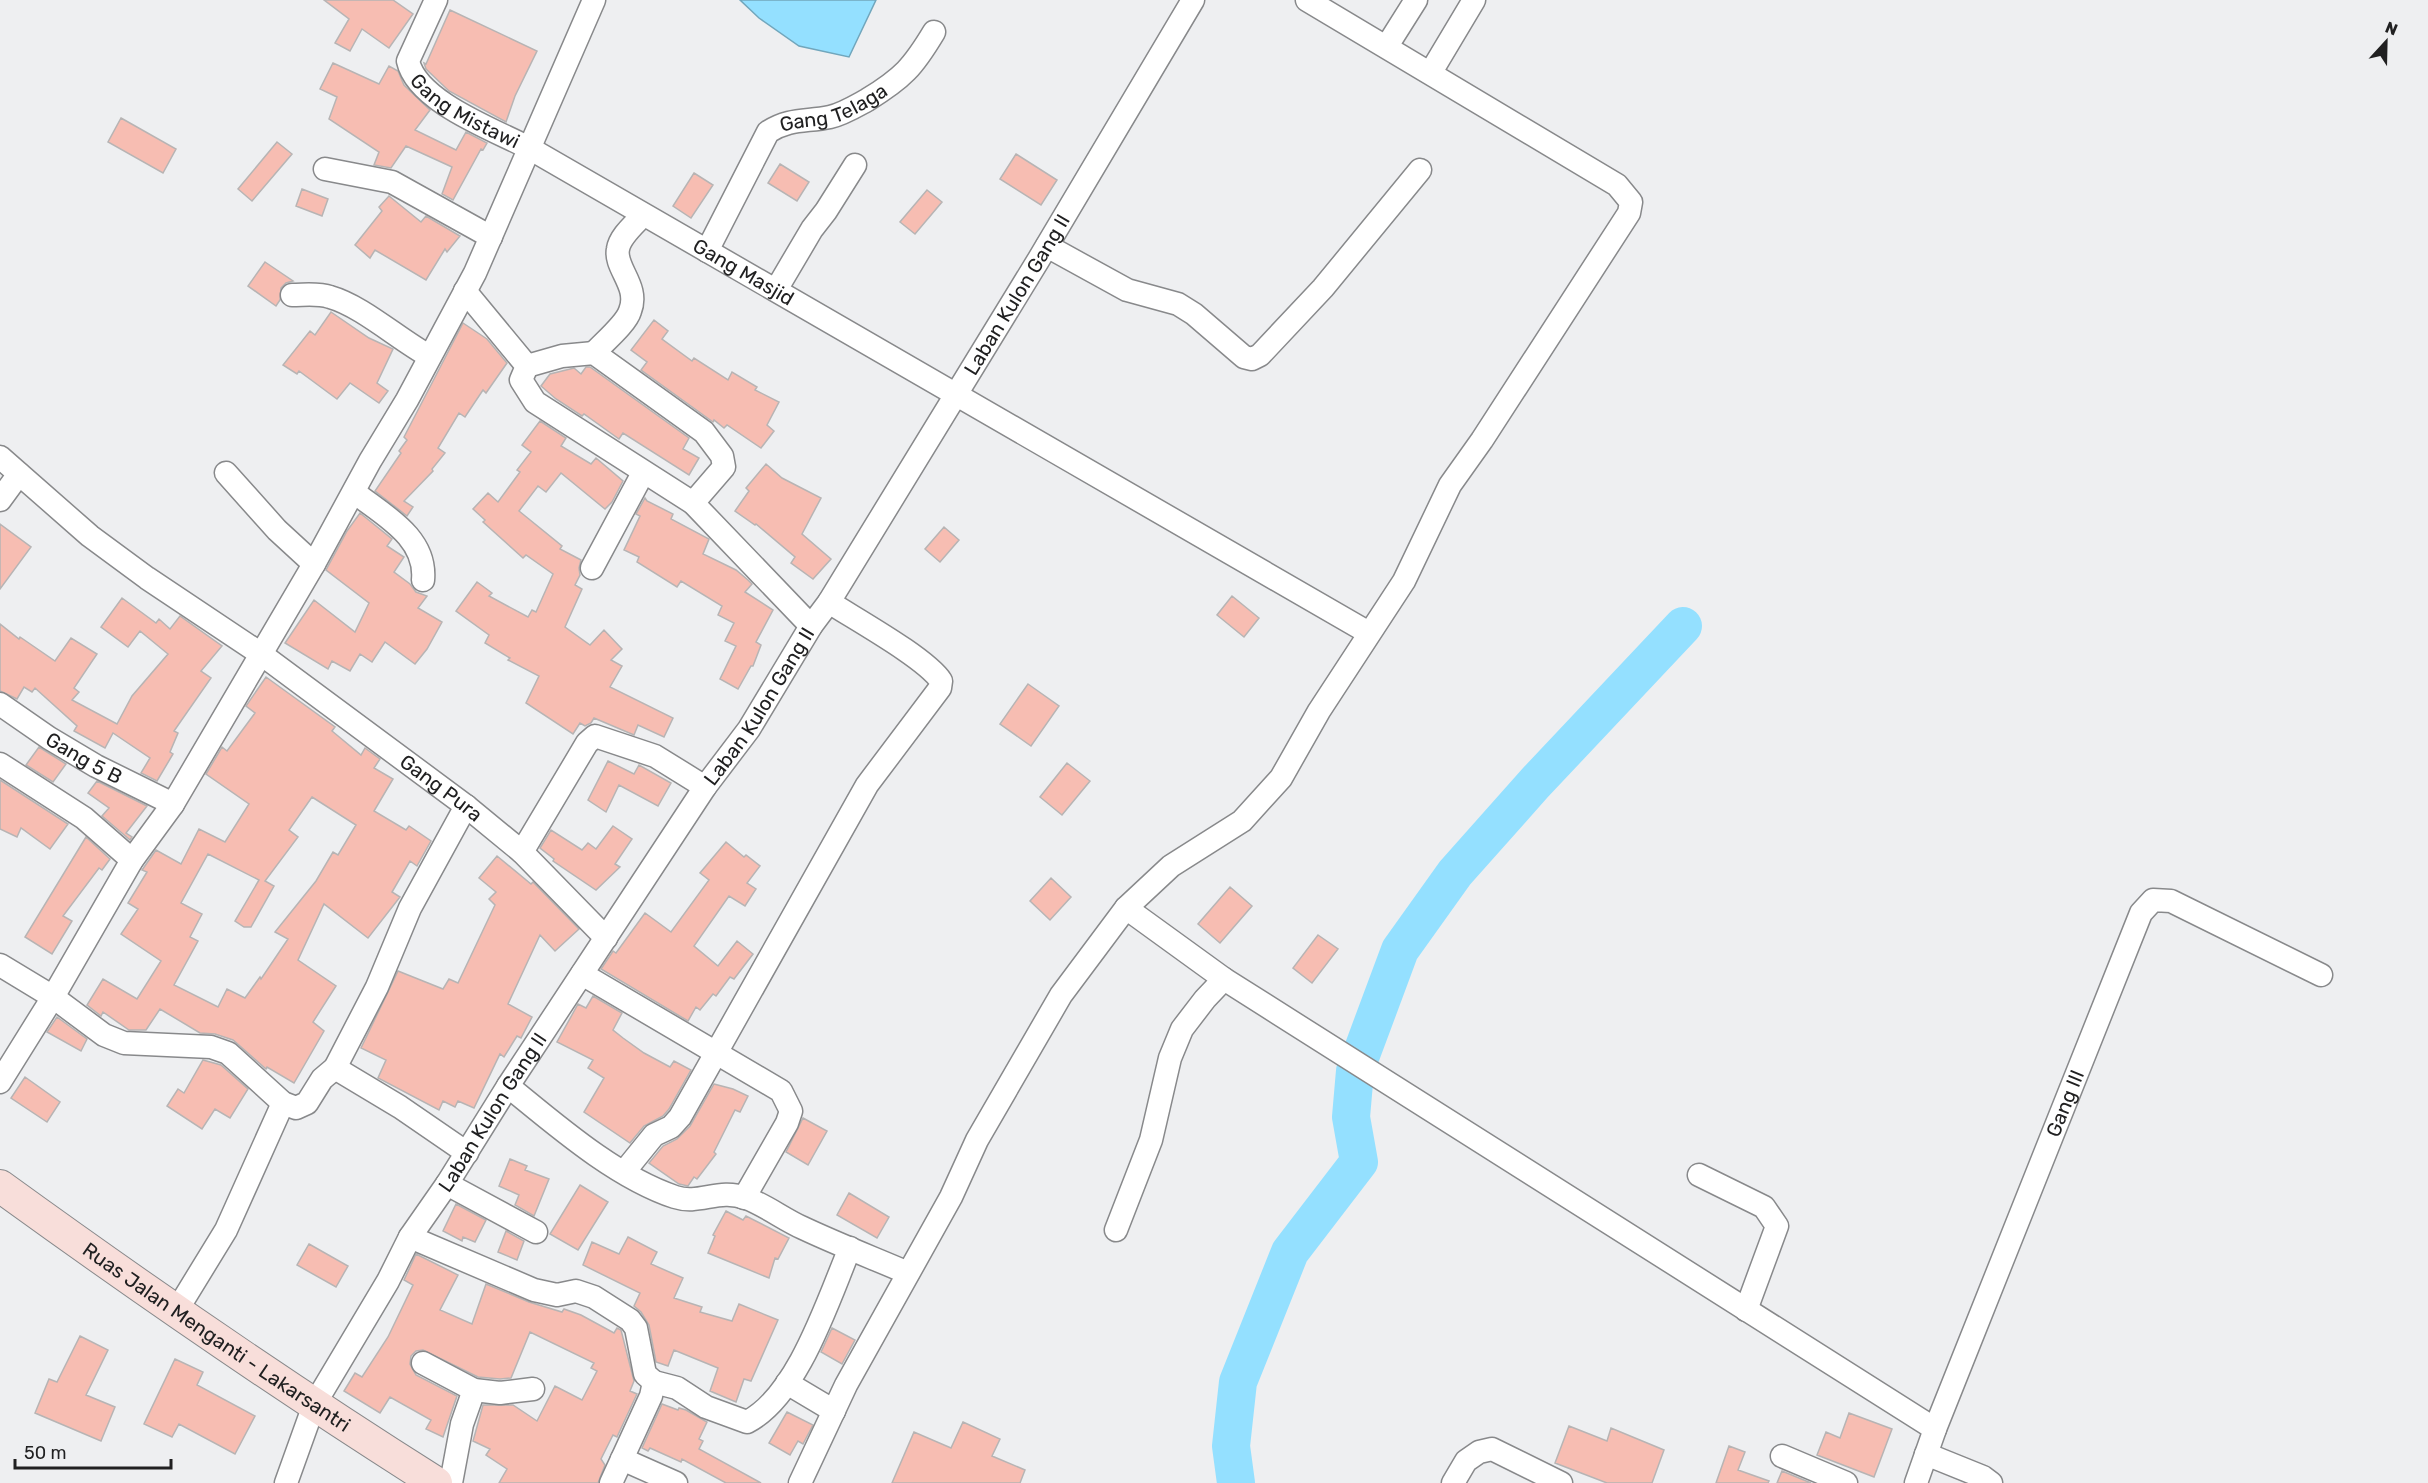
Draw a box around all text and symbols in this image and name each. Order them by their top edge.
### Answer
north arrow [2356,12,2416,72]
text: N [2383,18,2400,40]
street label: Gang Mistawi [405,69,524,153]
street label: Gang Telaga [777,78,892,137]
street label: Laban Kulon Gang II [959,210,1075,379]
street label: Gang Masjid [689,233,798,310]
street label: Laban Kulon Gang II [699,623,819,790]
street label: Gang 5 B [42,727,126,789]
street label: Gang Pura [395,749,487,827]
street label: Laban Kulon Gang II [433,1028,552,1197]
street label: Gang III [2041,1066,2089,1140]
street label: Ruas Jalan Menganti - Lakarsantri [78,1237,355,1437]
scale bar [15,1432,171,1470]
text: 50 m [24,1442,67,1464]

